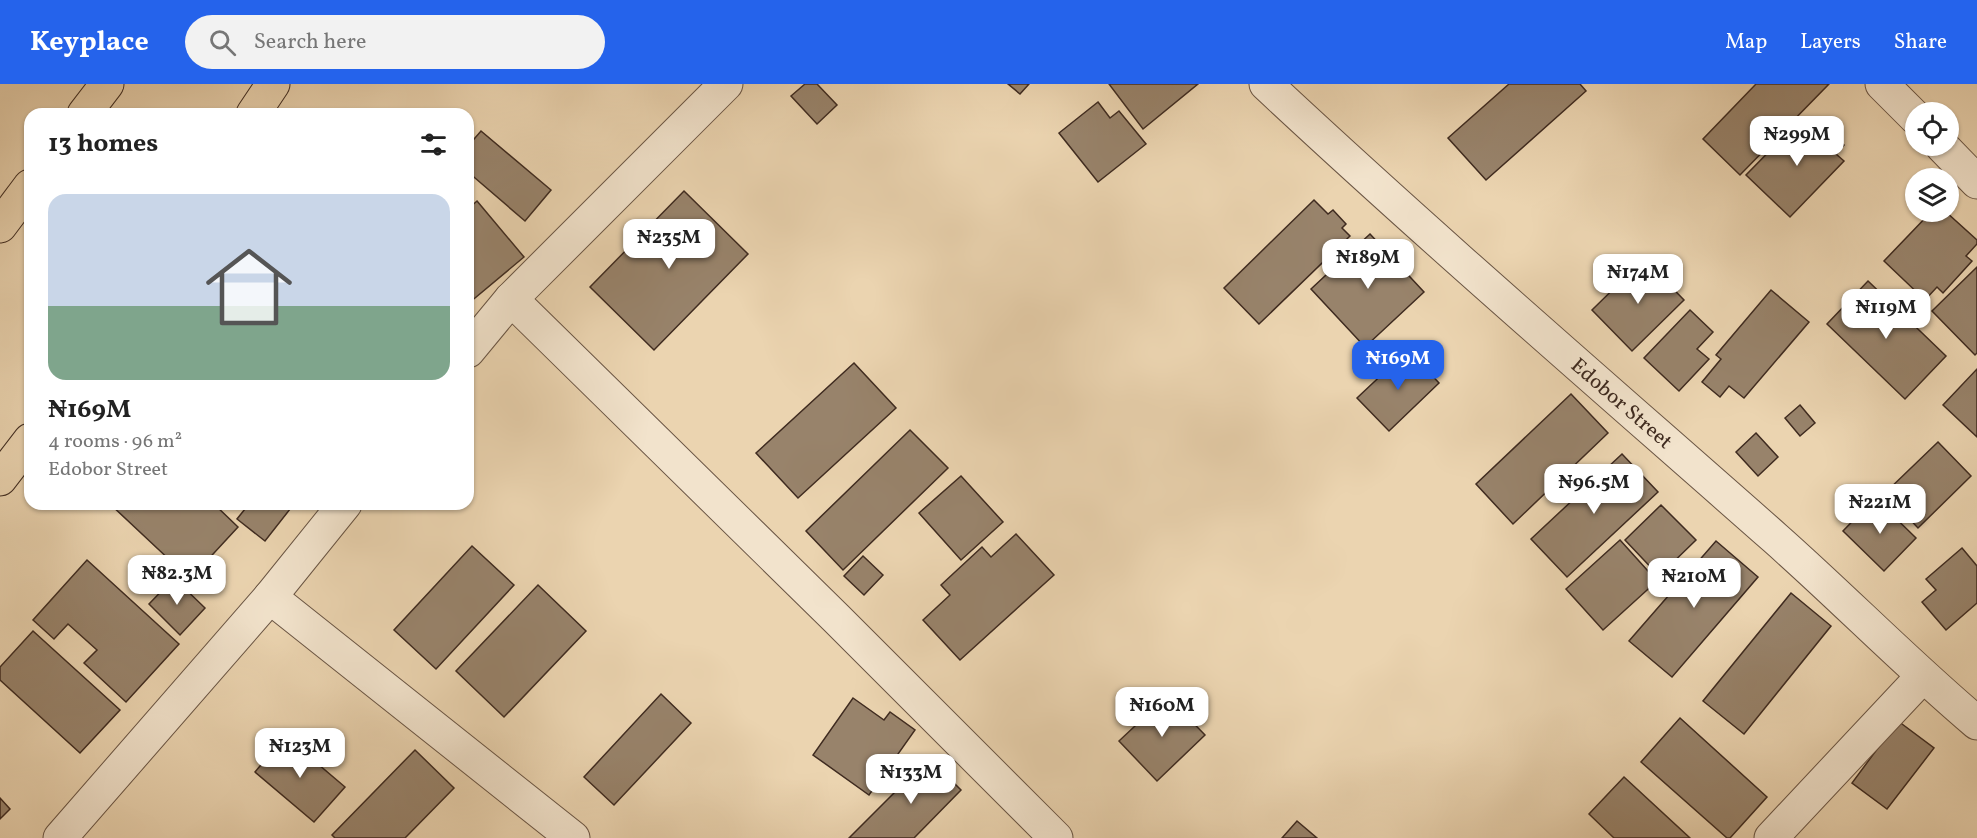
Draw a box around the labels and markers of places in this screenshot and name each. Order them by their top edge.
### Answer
pin: ₦299M [1755,116,1839,167]
pin: ₦235M [627,219,711,270]
pin: ₦189M [1326,239,1410,290]
pin: ₦174M [1596,254,1680,305]
pin: ₦119M [1844,289,1928,340]
pin: ₦169M [1356,340,1440,391]
pin: ₦96.5M [1545,464,1643,515]
pin: ₦221M [1838,484,1922,535]
pin: ₦82.3M [128,555,226,606]
pin: ₦210M [1652,558,1736,609]
pin: ₦160M [1120,687,1204,738]
pin: ₦123M [258,728,342,779]
pin: ₦133M [869,754,953,805]

